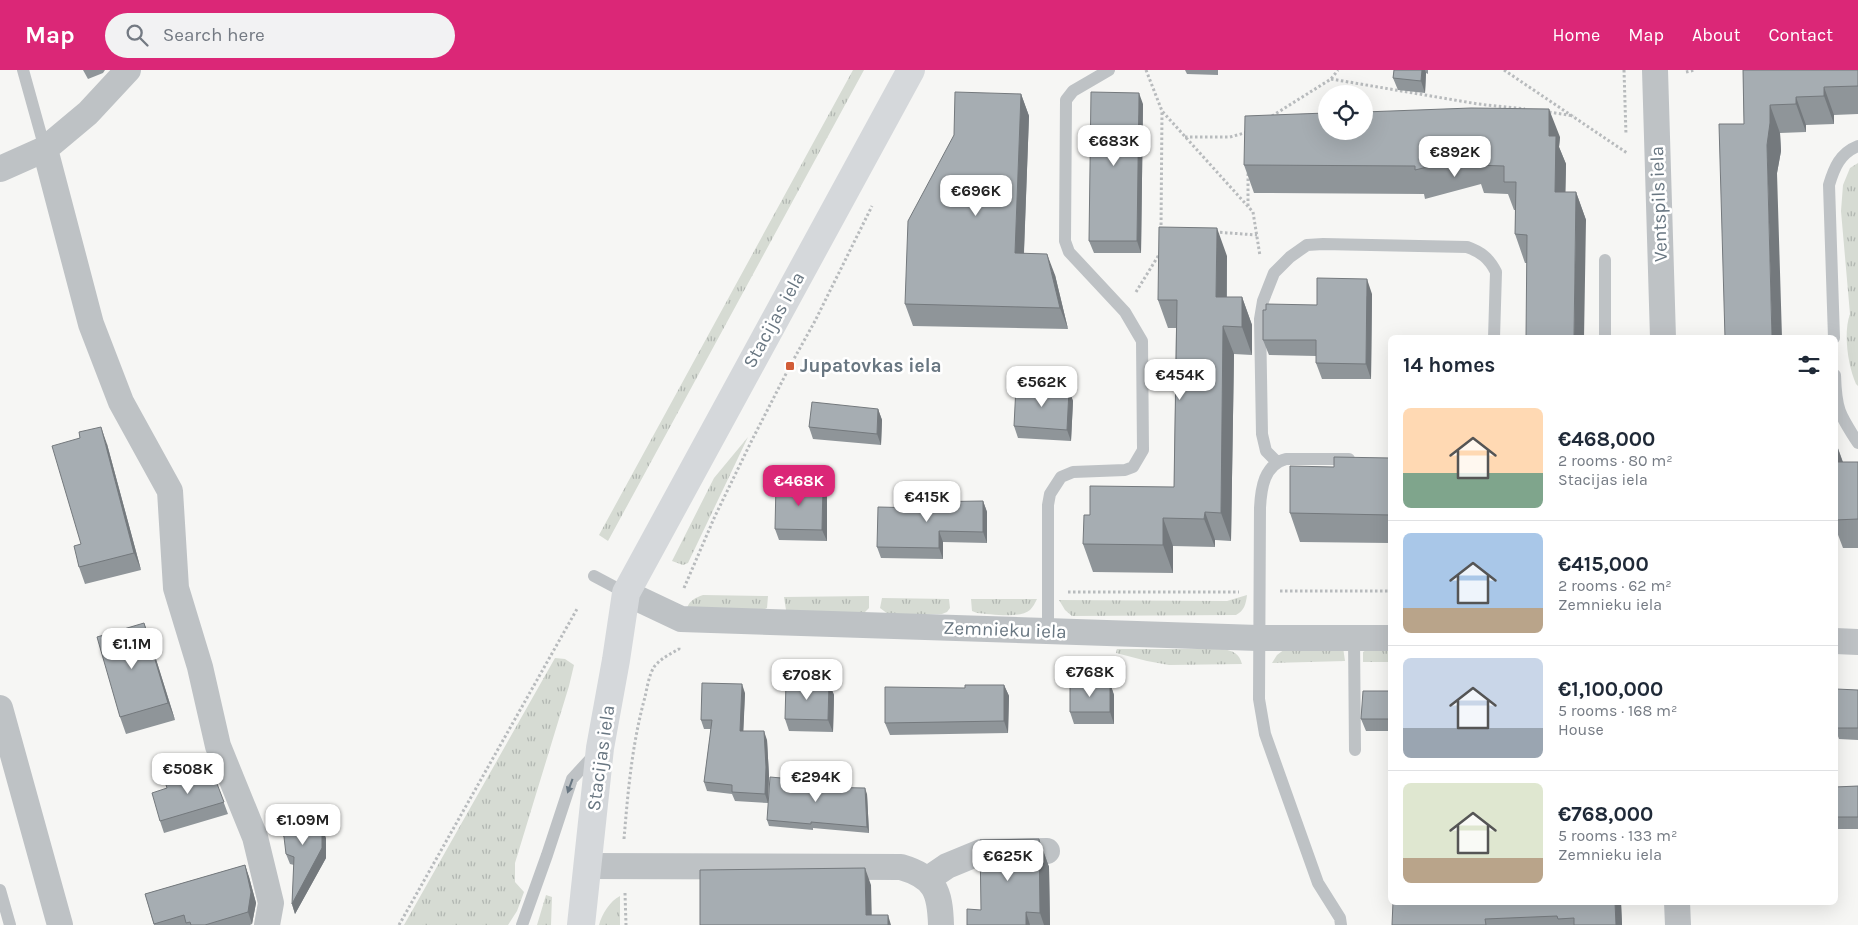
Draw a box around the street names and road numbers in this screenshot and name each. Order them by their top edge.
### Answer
street label: Ventspils iela [1646,146,1672,262]
street label: Stacijas iela [739,268,809,372]
street label: Zemnieku iela [943,617,1067,643]
street label: Stacijas iela [583,704,619,812]

